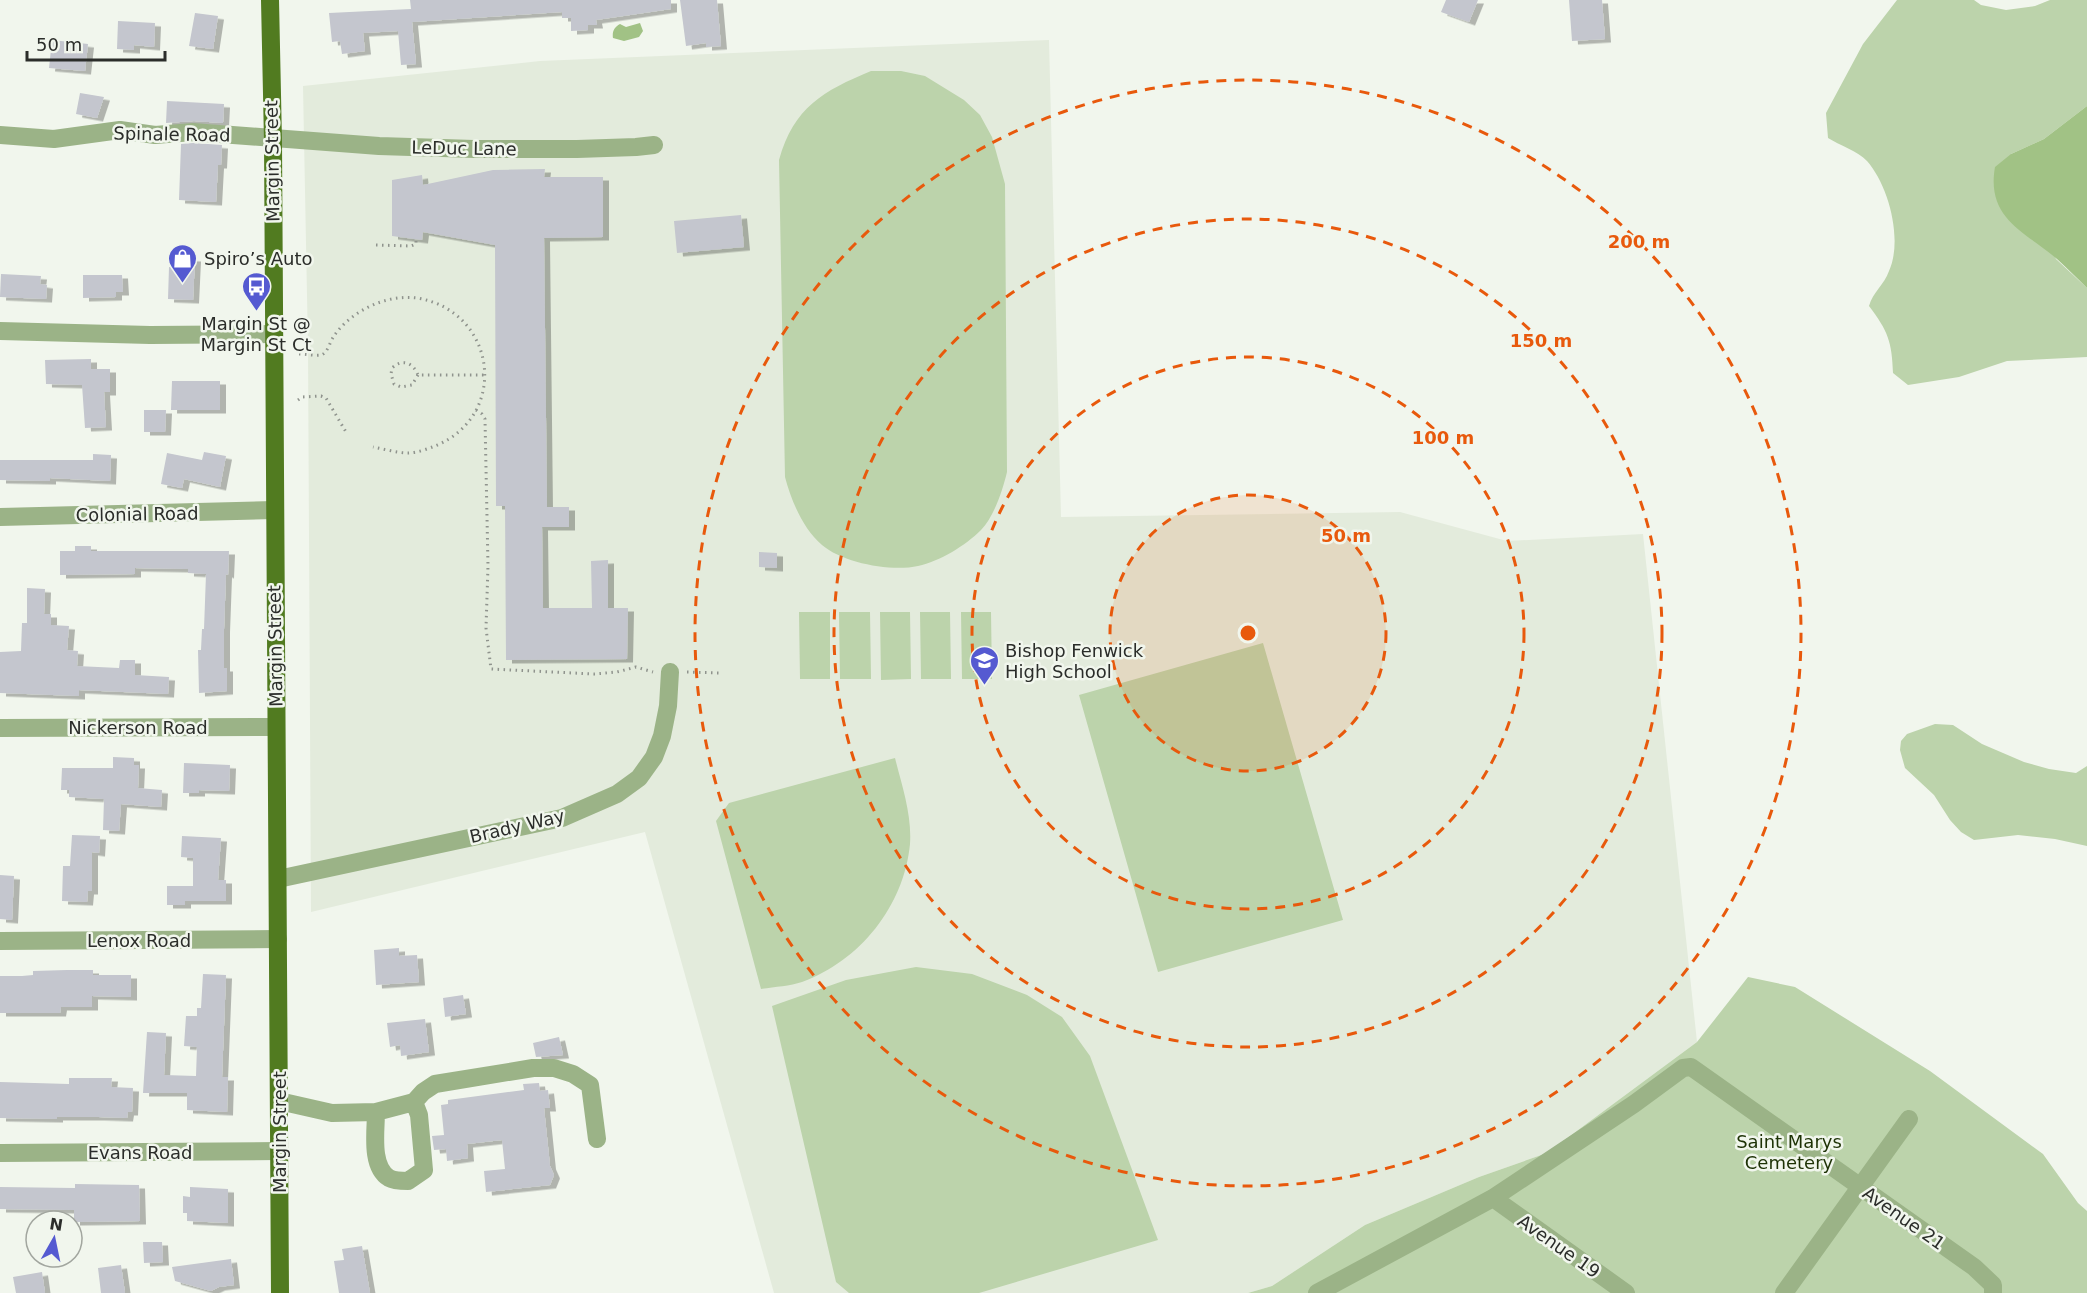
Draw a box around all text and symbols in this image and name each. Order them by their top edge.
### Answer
scale bar [27,24,165,62]
text: 50 m [36,34,82,55]
street label: Margin Street [260,100,284,222]
street label: Spinale Road [113,122,231,146]
street label: LeDuc Lane [411,137,517,159]
text: 200 m [1608,231,1670,252]
shop icon: Spiro’s Auto [167,242,199,284]
place label: Spiro’s Auto [204,248,312,269]
bus stop icon: Margin St @ Margin St Ct [240,270,272,312]
place label: Margin St @ Margin St Ct [200,313,312,355]
text: 150 m [1510,330,1572,351]
text: 100 m [1412,427,1474,448]
street label: Colonial Road [75,502,199,526]
text: 50 m [1321,525,1371,546]
street label: Margin Street [263,585,287,707]
centre of rings [1238,623,1258,643]
place label: Bishop Fenwick High School [1005,640,1144,682]
school or university icon: Bishop Fenwick High School [968,644,1000,686]
street label: Nickerson Road [68,717,208,738]
street label: Brady Way [467,805,567,847]
street label: Lenox Road [87,930,191,951]
street label: Margin Street [269,1071,290,1193]
park label: Saint Marys Cemetery [1736,1131,1842,1173]
street label: Evans Road [88,1142,192,1163]
street label: Avenue 21 [1859,1182,1949,1254]
north arrow [24,1209,84,1269]
street label: Avenue 19 [1514,1210,1604,1282]
text: N [48,1214,64,1235]

